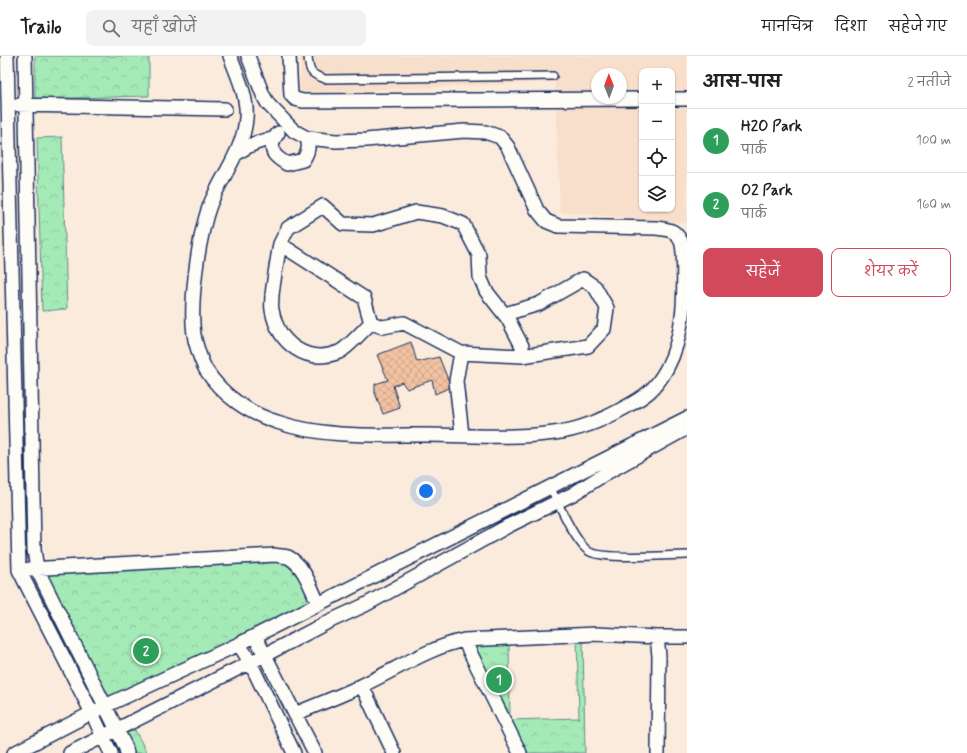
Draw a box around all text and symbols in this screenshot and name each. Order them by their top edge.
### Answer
search box [86,10,366,46]
text: Trailo [20,15,62,40]
icon: search [100,17,122,39]
text: यहाँ खोजें [132,18,196,38]
text: मानचित्र [762,18,813,36]
text: दिशा [835,18,867,36]
text: सहेजे गए [889,18,947,36]
north arrow [591,68,627,104]
map controls [639,68,675,212]
button: + [639,68,675,104]
text: आस-पास [703,71,781,93]
text: 2 नतीजे [907,74,951,91]
button: − [639,104,675,140]
text: H2O Park [741,117,802,137]
text: 1 [713,132,719,149]
text: 100 m [916,132,951,149]
button: locate [639,140,675,176]
text: पार्क [741,142,767,159]
button: layers [639,176,675,212]
text: O2 Park [741,181,792,201]
text: 2 [713,196,719,213]
text: 160 m [916,196,951,213]
text: पार्क [741,206,767,223]
button: सहेजें [703,248,823,297]
button: शेयर करें [831,248,951,297]
your location [416,481,436,501]
pin: 2 [133,636,159,666]
pin: 1 [486,665,512,695]

